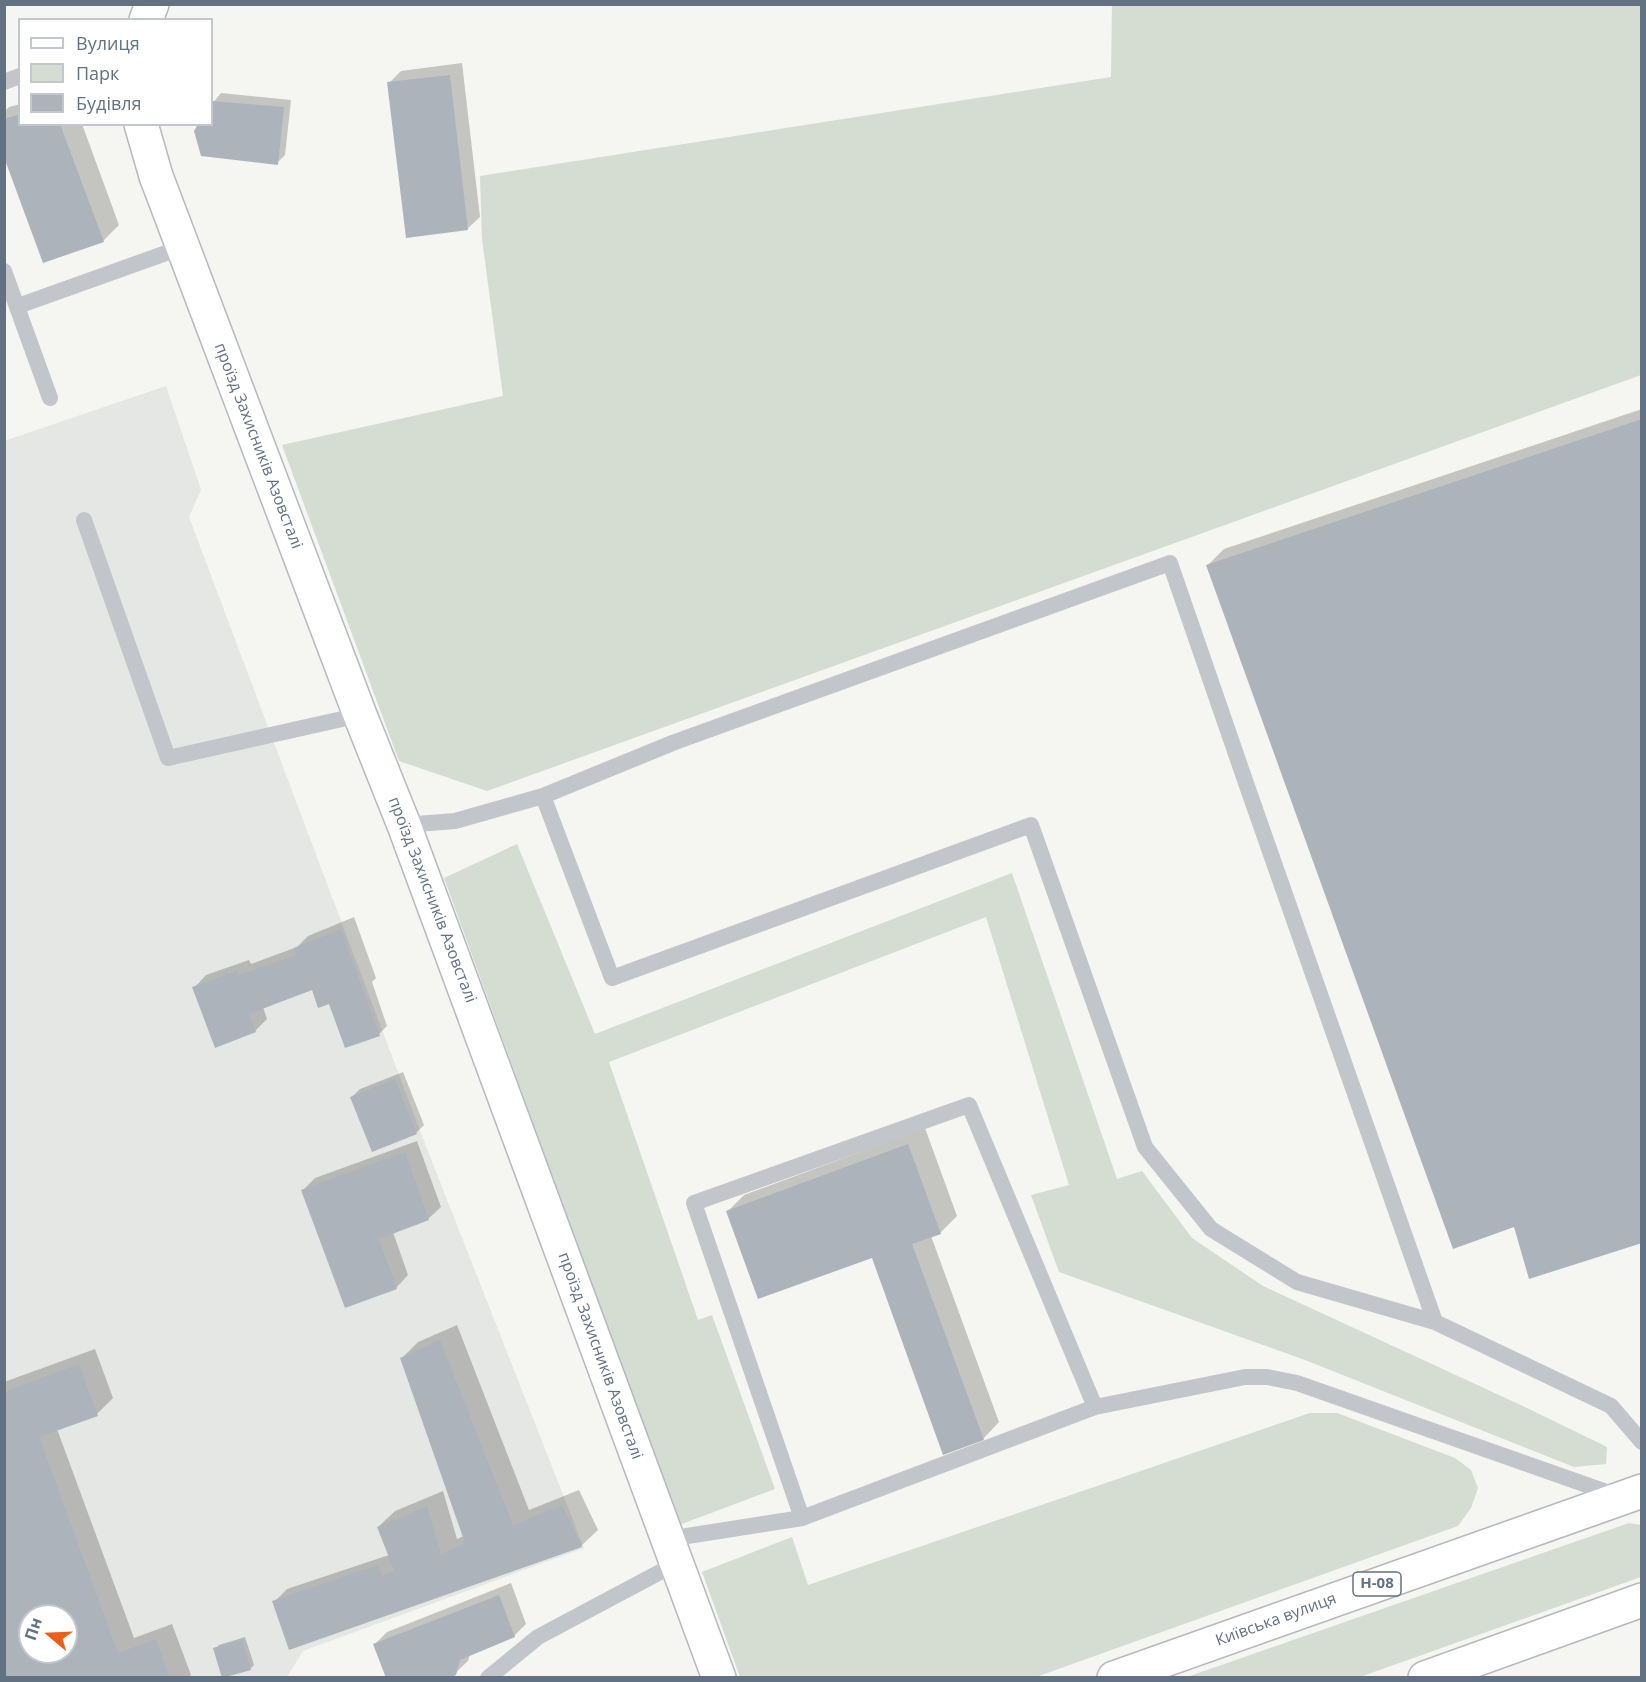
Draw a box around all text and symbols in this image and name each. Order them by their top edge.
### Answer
legend [18,18,213,126]
text: Вулиця [76,31,140,55]
text: Парк [76,61,119,85]
text: Будівля [76,91,142,115]
street label: проїзд Захисників Азовсталі [210,340,306,552]
street label: проїзд Захисників Азовсталі [384,794,480,1006]
street label: проїзд Захисників Азовсталі [554,1250,646,1462]
road number: Н-08 [1353,1572,1401,1596]
street label: Київська вулиця [1213,1589,1339,1651]
north arrow [18,1604,78,1664]
text: Пн [19,1615,47,1643]

